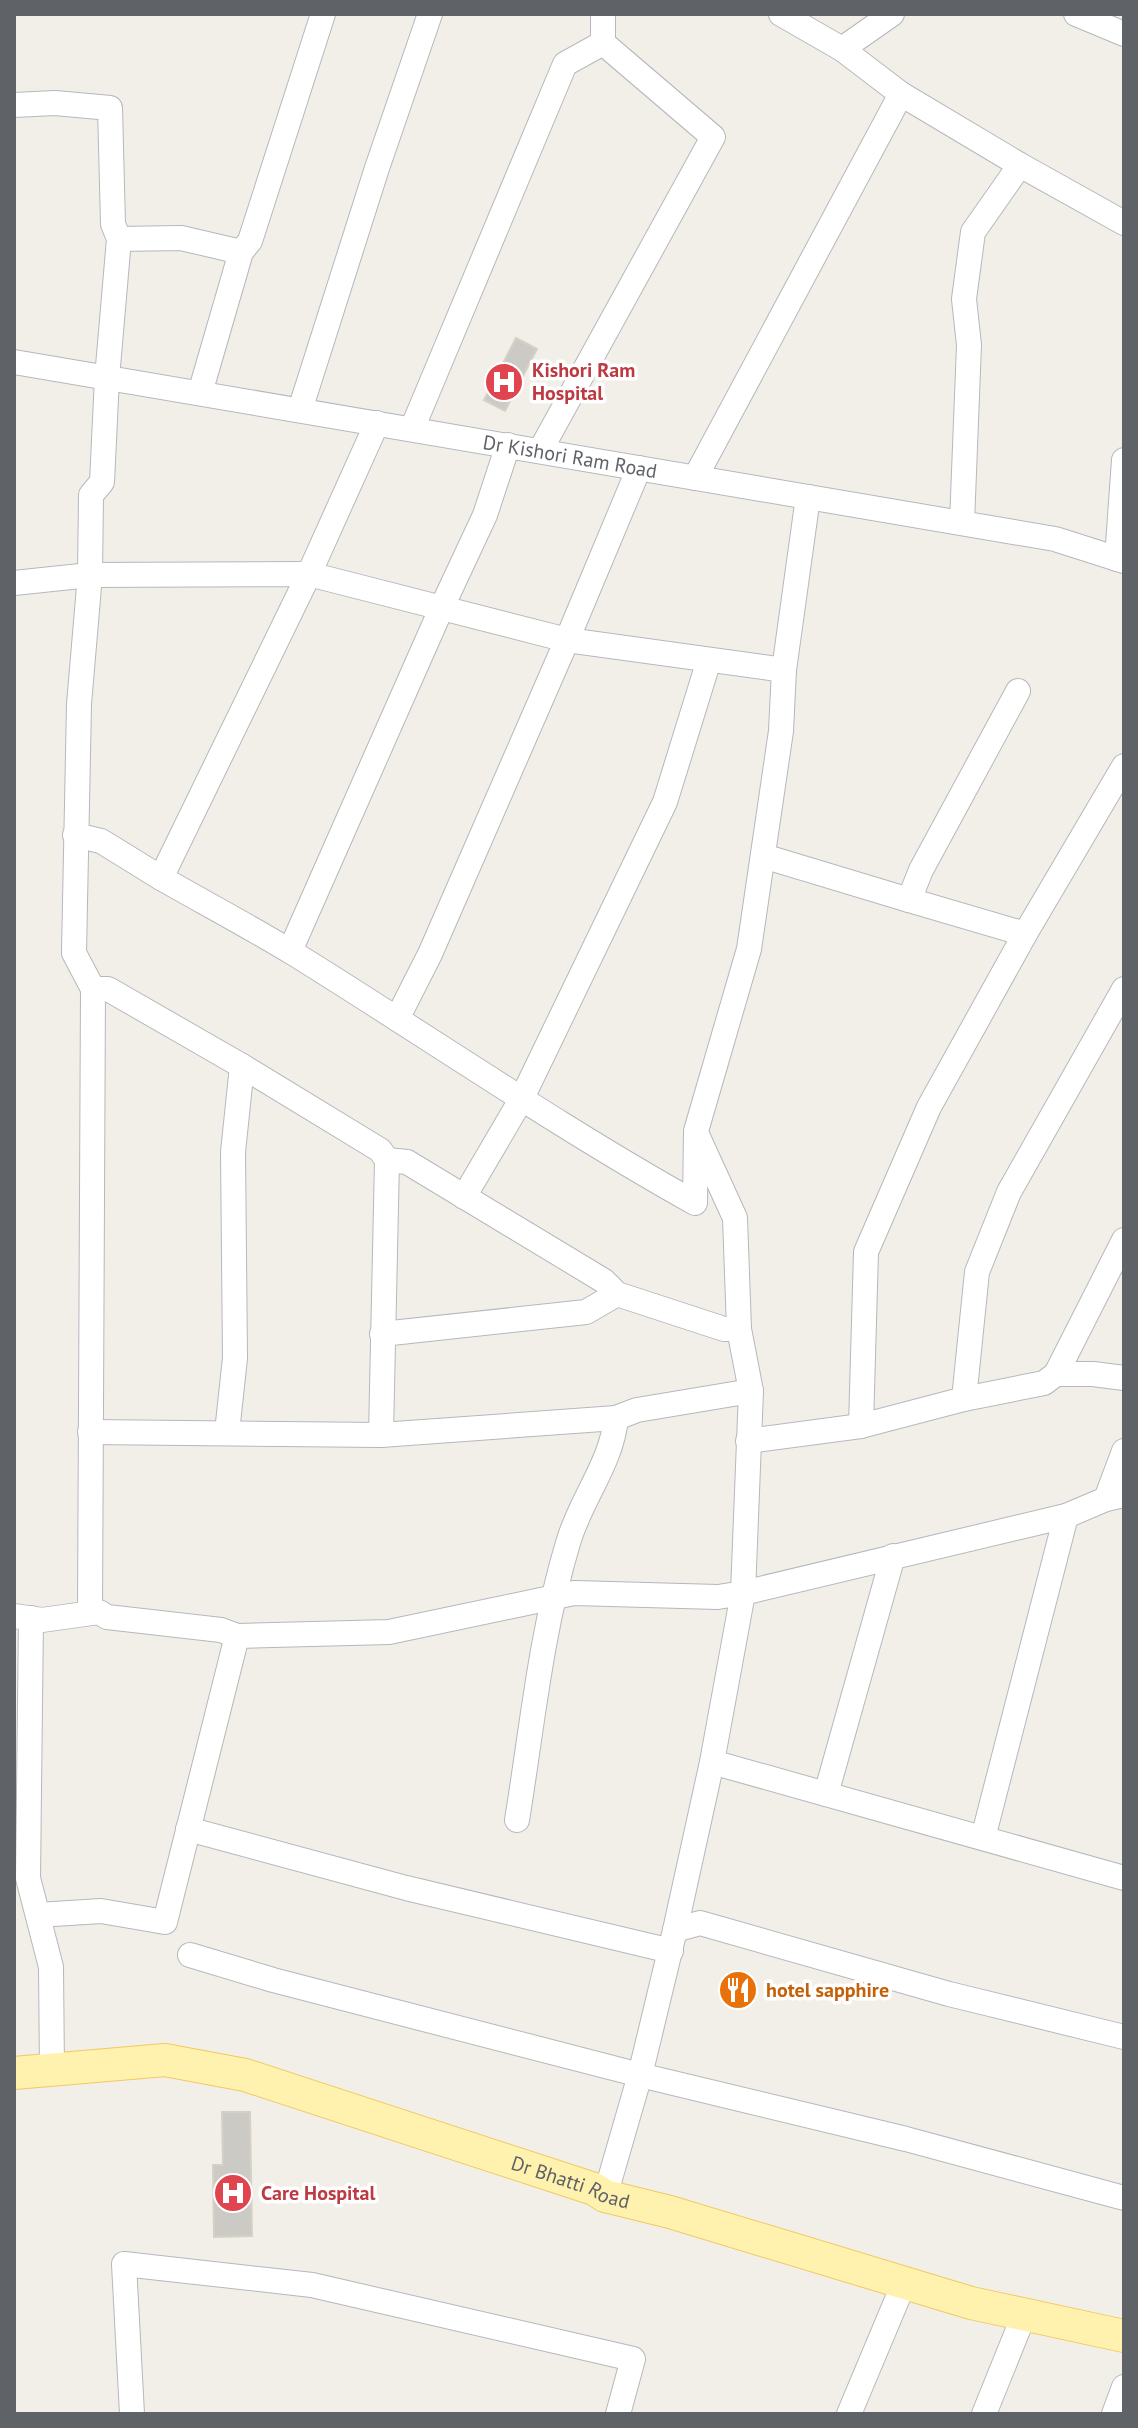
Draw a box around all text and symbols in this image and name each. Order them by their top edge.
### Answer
place label: Kishori Ram Hospital [532,357,635,406]
hospital icon: Kishori Ram Hospital [483,361,525,403]
street label: Dr Kishori Ram Road [481,429,659,484]
restaurant icon: hotel sapphire [717,1969,759,2011]
place label: hotel sapphire [766,1977,889,2003]
street label: Dr Bhatti Road [508,2150,632,2215]
hospital icon: Care Hospital [212,2172,254,2214]
place label: Care Hospital [261,2180,375,2206]

